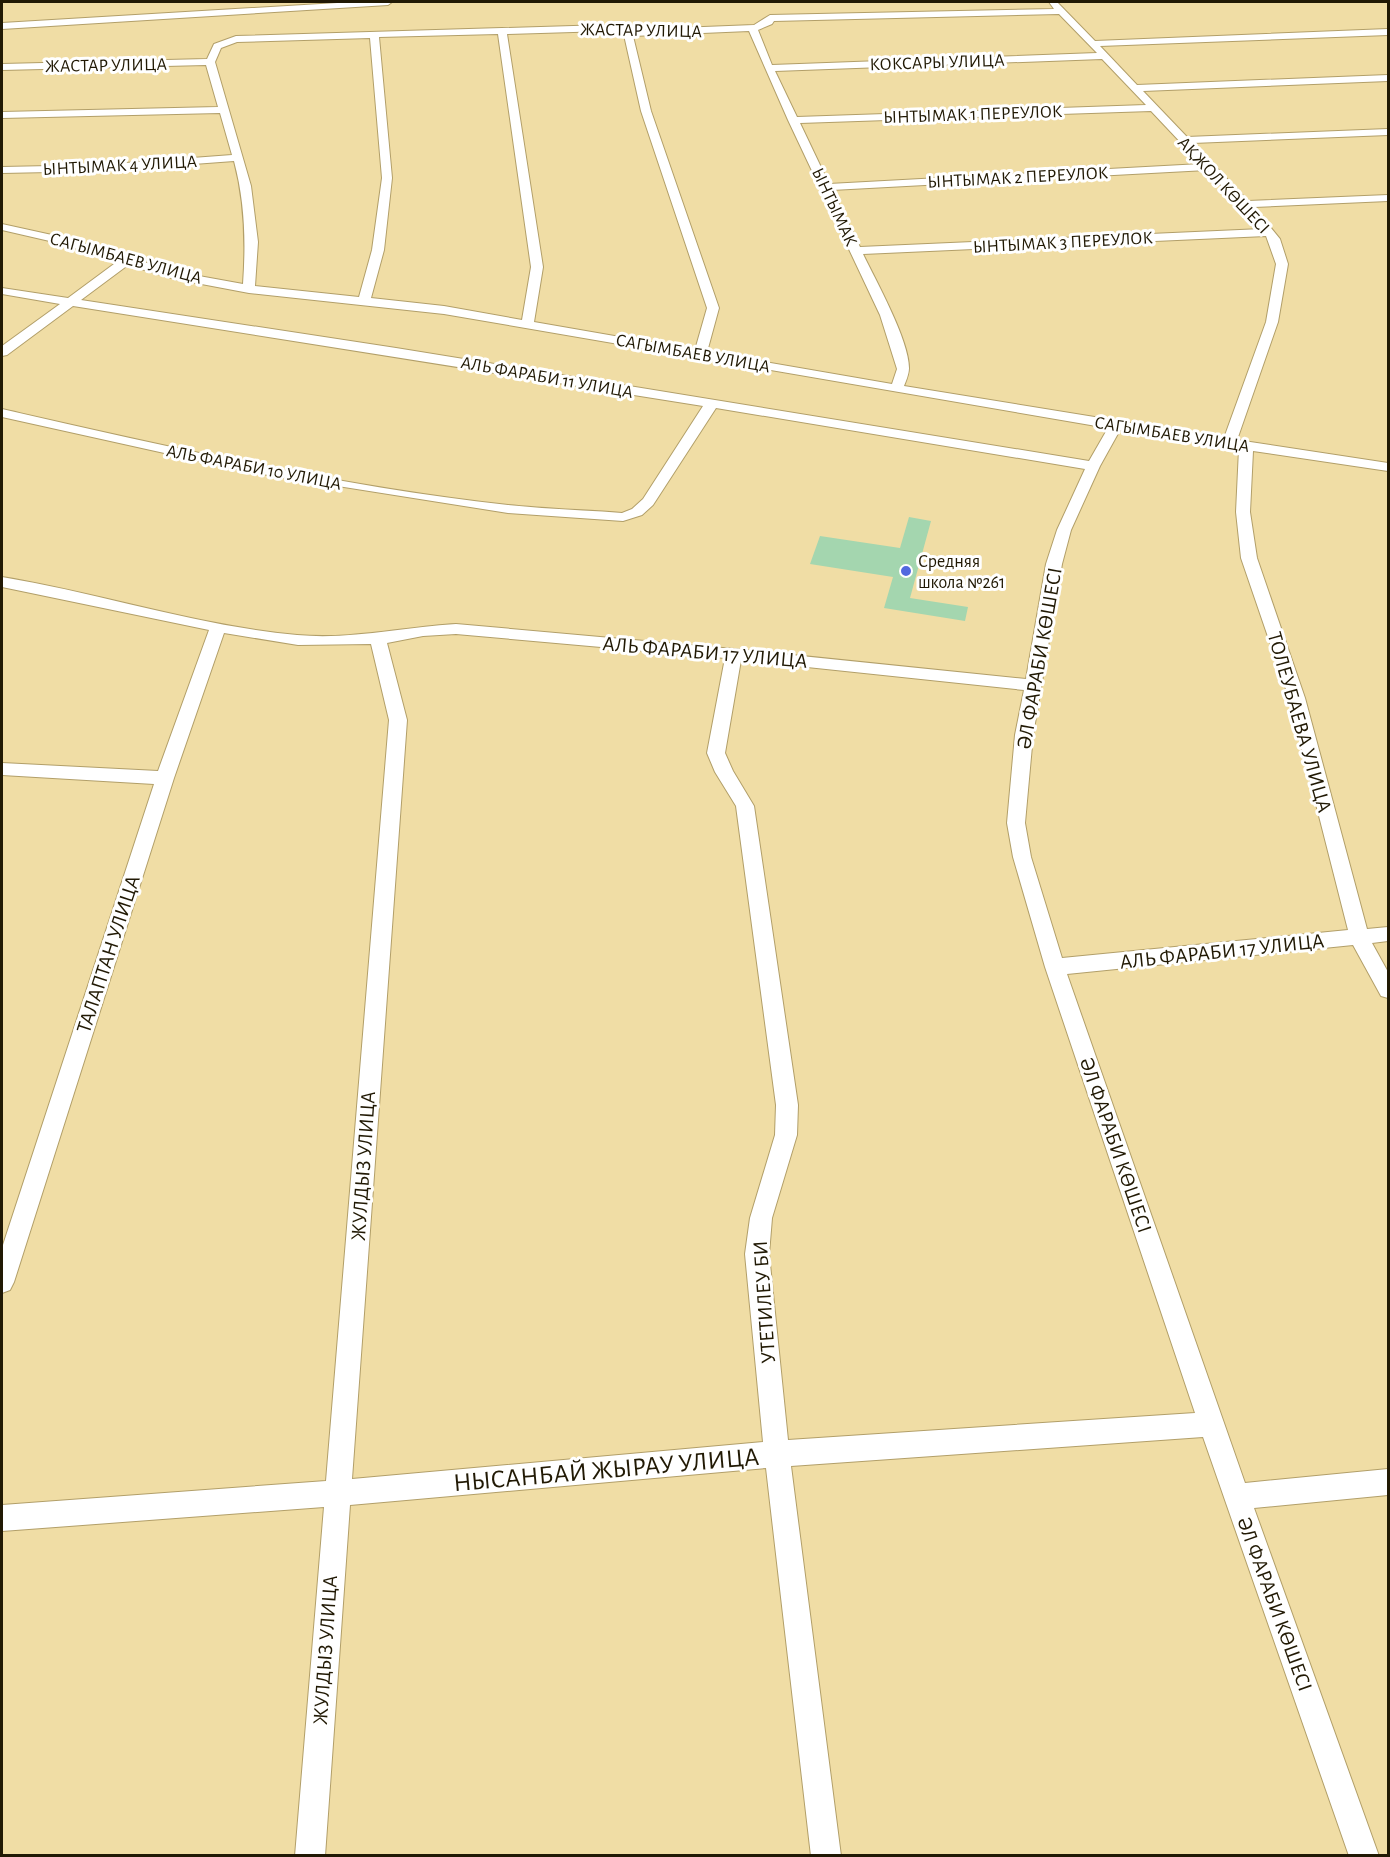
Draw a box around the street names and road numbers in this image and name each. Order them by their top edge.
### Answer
street label: ЖАСТАР УЛИЦА [580,21,703,41]
street label: КОКСАРЫ УЛИЦА [869,52,1005,74]
street label: ЖАСТАР УЛИЦА [45,56,168,76]
street label: ЫНТЫМАК 1 ПЕРЕУЛОК [883,103,1063,127]
street label: АҚЖОЛ КӨШЕСІ [1174,134,1273,238]
street label: ЫНТЫМАК 4 УЛИЦА [43,153,198,179]
street label: ЫНТЫМАК 2 ПЕРЕУЛОК [927,164,1109,192]
street label: ЫНТЫМАК [808,166,860,250]
street label: ЫНТЫМАК 3 ПЕРЕУЛОК [973,229,1154,257]
street label: САГЫМБАЕВ УЛИЦА [48,230,204,288]
street label: САГЫМБАЕВ УЛИЦА [614,332,772,377]
street label: АЛЬ ФАРАБИ 11 УЛИЦА [459,354,635,402]
street label: САГЫМБАЕВ УЛИЦА [1093,414,1251,456]
street label: АЛЬ ФАРАБИ 10 УЛИЦА [165,442,343,494]
street label: ӘЛ ФАРАБИ КӨШЕСІ [1013,566,1066,751]
street label: ТОЛЕУБАЕВА УЛИЦА [1264,630,1335,815]
street label: АЛЬ ФАРАБИ 17 УЛИЦА [602,633,808,672]
street label: ТАЛАПТАН УЛИЦА [73,873,144,1036]
street label: АЛЬ ФАРАБИ 17 УЛИЦА [1119,930,1325,973]
street label: ӘЛ ФАРАБИ КӨШЕСІ [1076,1055,1155,1236]
street label: ЖУЛДЫЗ УЛИЦА [348,1091,379,1241]
street label: УТЕТИЛЕУ БИ [750,1240,779,1364]
street label: НЫСАНБАЙ ЖЫРАУ УЛИЦА [452,1444,760,1496]
street label: ӘЛ ФАРАБИ КӨШЕСІ [1233,1514,1316,1694]
street label: ЖУЛДЫЗ УЛИЦА [310,1575,341,1725]

